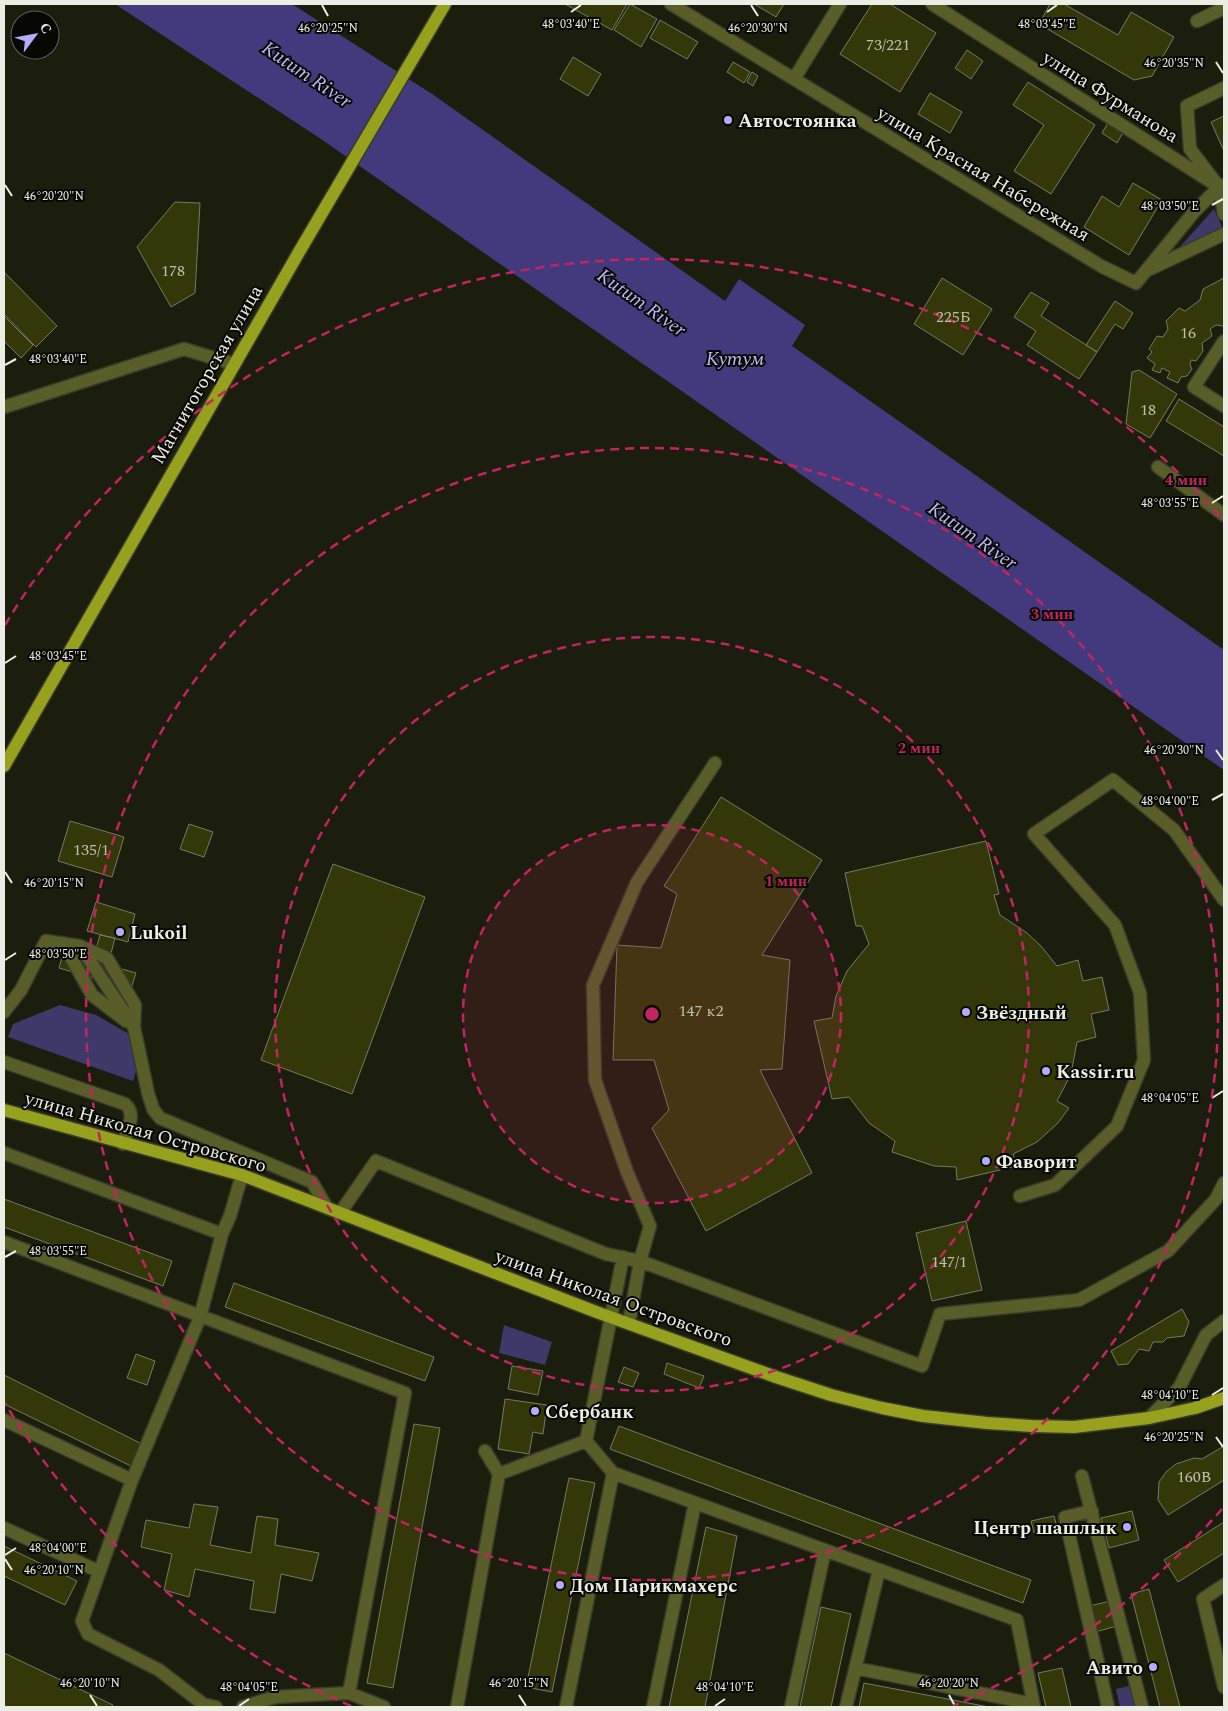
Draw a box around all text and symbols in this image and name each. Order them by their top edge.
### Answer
north arrow [10,10,60,60]
text: 48°03'40"E [542,15,600,34]
text: 48°03'45"E [1018,15,1076,34]
text: С [34,19,57,38]
text: 46°20'25"N [298,19,358,38]
text: 46°20'30"N [728,19,788,38]
house number: 73/221 [866,33,910,57]
water label: Kutum River [255,34,358,117]
street label: улица Фурманова [1036,43,1185,151]
text: 46°20'35"N [1144,54,1204,73]
street label: улица Красная Набережная [870,99,1095,250]
place label: Автостоянка [738,107,857,136]
marker: Автостоянка [722,114,734,126]
text: 46°20'20"N [24,187,84,206]
text: 48°03'50"E [1141,197,1199,216]
house number: 178 [161,259,185,283]
water label: Kutum River [591,261,693,345]
street label: Магнитогорская улица [144,279,271,470]
house number: 225Б [936,305,970,329]
house number: 16 [1180,321,1196,345]
water label: Кутум [706,344,765,374]
text: 48°03'40"E [29,350,87,369]
house number: 18 [1140,398,1156,422]
text: 4 мин [1165,469,1207,492]
water label: Kutum River [922,494,1024,578]
text: 48°03'55"E [1141,494,1199,513]
text: 3 мин [1031,603,1073,626]
text: 48°03'45"E [29,647,87,666]
text: 2 мин [898,737,940,760]
text: 46°20'30"N [1144,741,1204,760]
text: 48°04'00"E [1141,792,1199,811]
house number: 135/1 [73,838,109,862]
text: 1 мин [765,870,807,893]
text: 46°20'15"N [24,874,84,893]
place label: Lukoil [130,919,188,948]
marker: Lukoil [114,926,126,938]
text: 48°03'50"E [29,945,87,964]
house number: 147 к2 [679,999,723,1023]
place label: Звёздный [976,999,1067,1028]
centre of rings [643,1005,661,1023]
marker: Звёздный [960,1006,972,1018]
place label: Kassir.ru [1056,1058,1135,1087]
marker: Kassir.ru [1040,1065,1052,1077]
street label: улица Николая Островского [20,1084,270,1181]
text: 48°04'05"E [1141,1089,1199,1108]
place label: Фаворит [996,1148,1077,1177]
marker: Фаворит [980,1155,992,1167]
text: 48°03'55"E [29,1242,87,1261]
street label: улица Николая Островского [490,1242,736,1355]
house number: 147/1 [931,1250,967,1274]
text: 48°04'10"E [1141,1386,1199,1405]
place label: Сбербанк [545,1398,634,1427]
marker: Сбербанк [529,1405,541,1417]
text: 46°20'25"N [1144,1428,1204,1447]
house number: 160В [1177,1465,1211,1489]
place label: Центр шашлык [973,1514,1118,1543]
marker: Центр шашлык [1121,1521,1133,1533]
text: 48°04'00"E [29,1539,87,1558]
text: 46°20'10"N [24,1561,84,1580]
place label: Дом Парикмахерс [570,1572,737,1601]
marker: Дом Парикмахерс [554,1579,566,1591]
place label: Авито [1086,1654,1143,1683]
marker: Авито [1147,1661,1159,1673]
text: 46°20'10"N [60,1674,120,1693]
text: 46°20'15"N [489,1674,549,1693]
text: 46°20'20"N [919,1674,979,1693]
text: 48°04'05"E [220,1678,278,1697]
text: 48°04'10"E [696,1678,754,1697]

